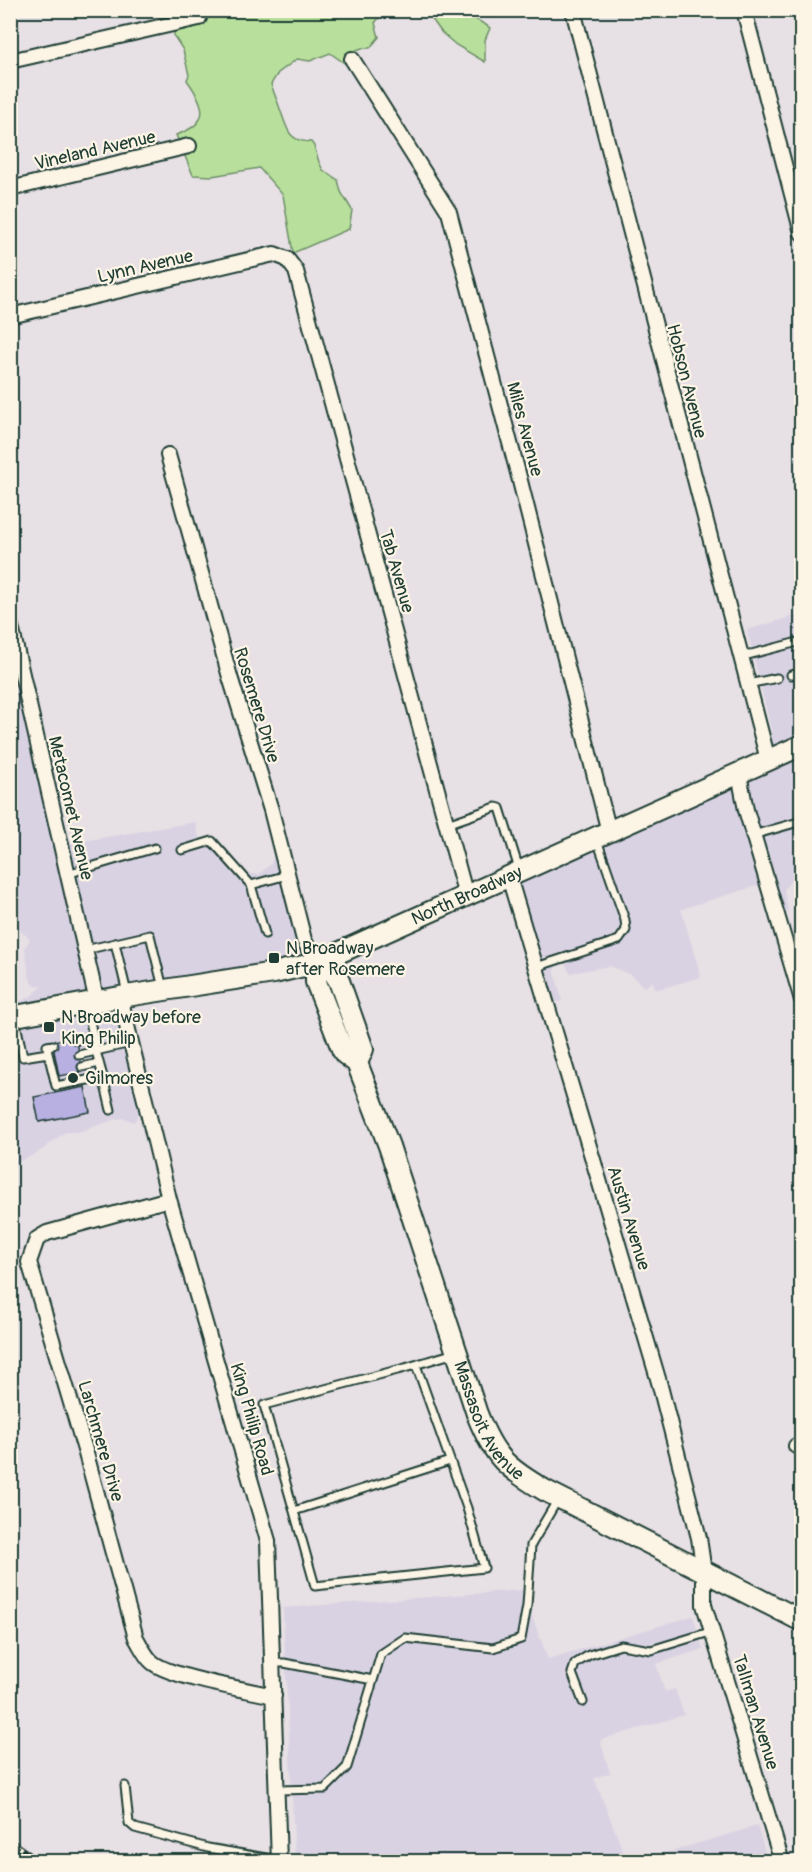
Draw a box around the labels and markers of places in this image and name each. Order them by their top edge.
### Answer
place label: N Broadway after Rosemere [286,937,405,981]
marker: N Broadway after Rosemere [267,951,281,965]
place label: N Broadway before King Philip [61,1006,201,1050]
marker: N Broadway before King Philip [42,1020,56,1034]
place label: Gilmores [85,1067,153,1090]
marker: Gilmores [66,1071,80,1085]

